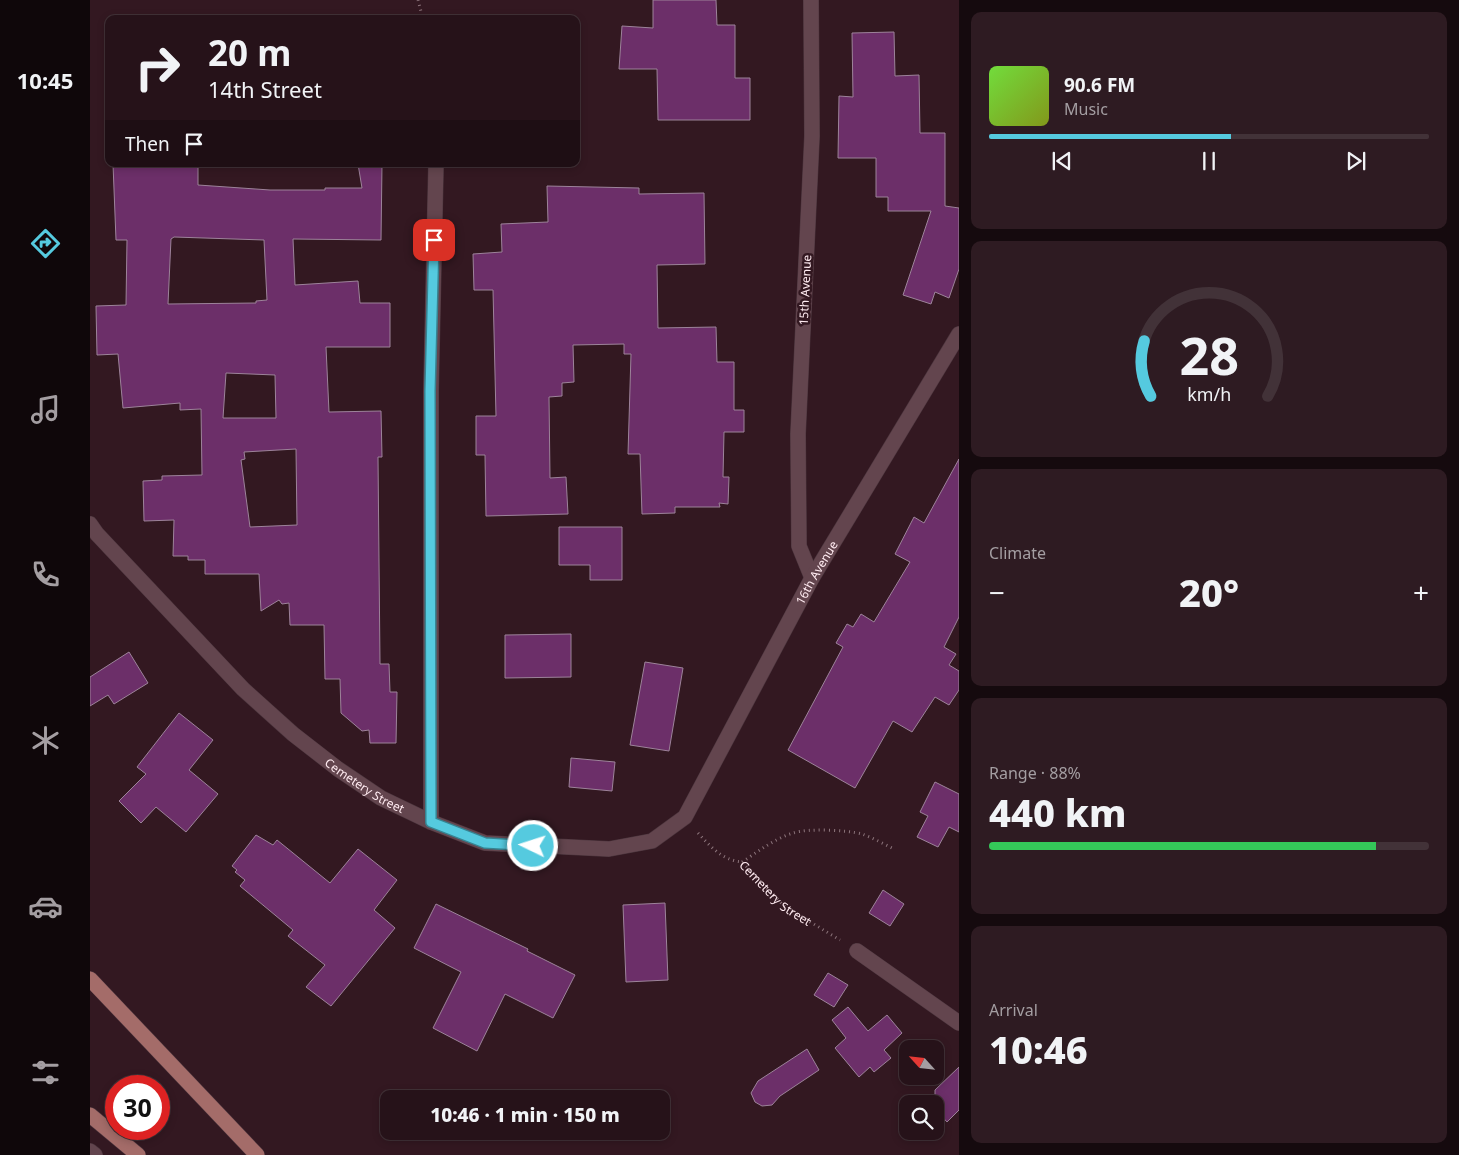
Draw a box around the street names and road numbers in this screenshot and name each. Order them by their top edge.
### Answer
street label: 15th Avenue [795,254,815,326]
street label: 16th Avenue [791,537,841,607]
street label: Cemetery Street [322,754,408,817]
street label: Cemetery Street [736,856,815,930]

